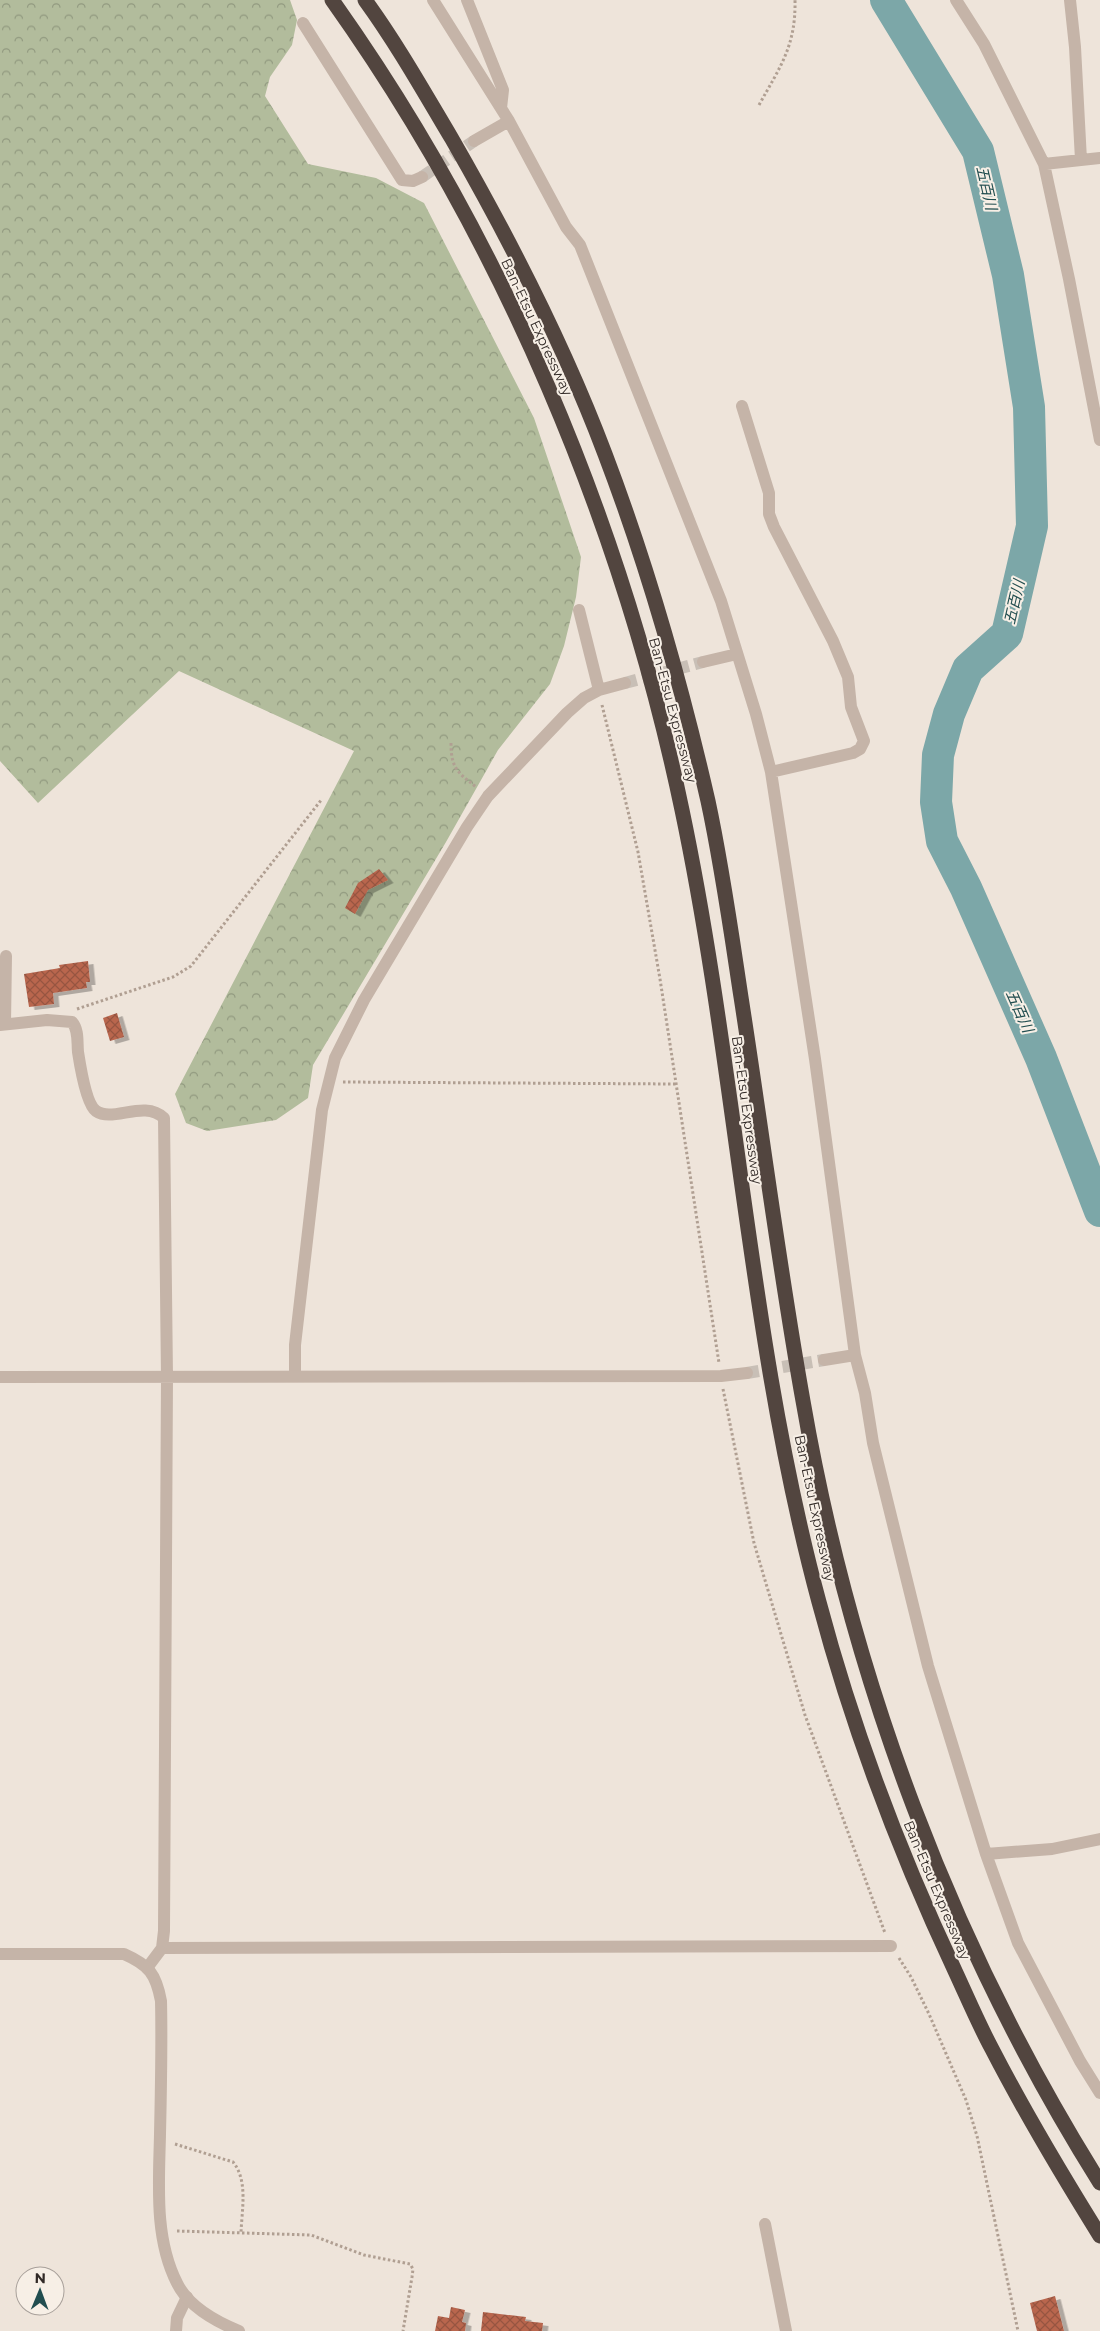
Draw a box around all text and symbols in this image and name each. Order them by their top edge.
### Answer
water label: 五百川 [973,164,1002,214]
street label: Ban-Etsu Expressway [497,255,577,399]
water label: 五百川 [1000,576,1029,626]
street label: Ban-Etsu Expressway [645,635,701,785]
water label: 五百川 [1002,987,1039,1037]
street label: Ban-Etsu Expressway [728,1035,766,1186]
street label: Ban-Etsu Expressway [791,1433,839,1583]
street label: Ban-Etsu Expressway [900,1818,975,1963]
north arrow [15,2266,65,2316]
text: N [34,2269,46,2287]

